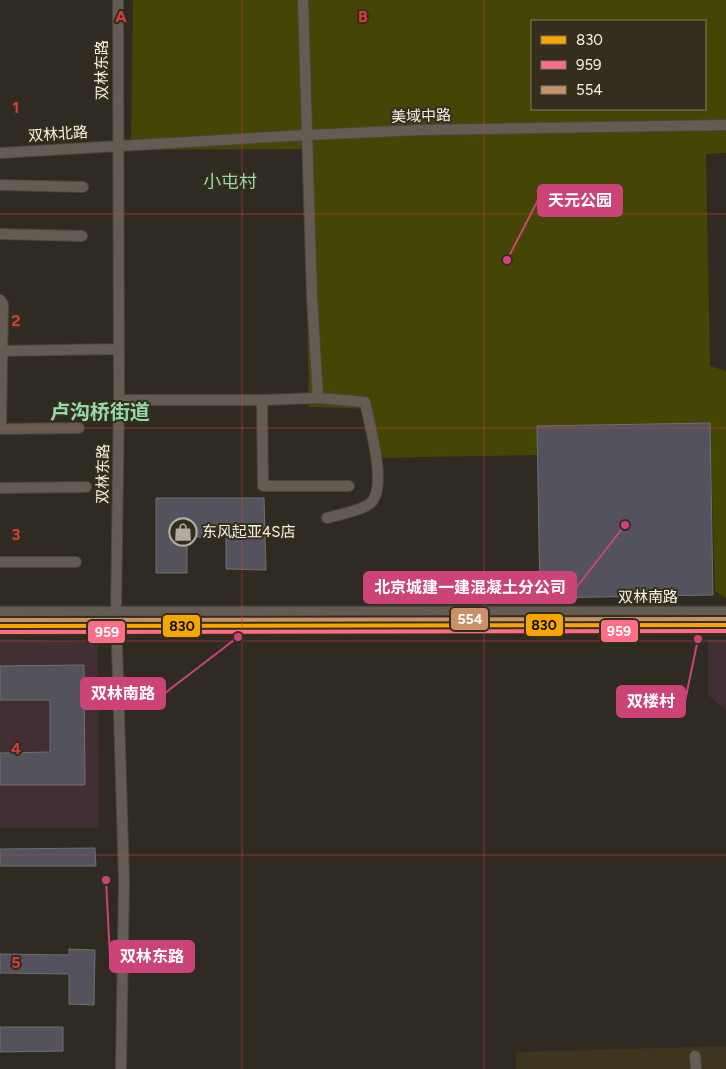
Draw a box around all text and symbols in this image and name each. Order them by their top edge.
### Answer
text: A [115,7,127,26]
text: B [358,7,368,26]
legend [531,20,706,110]
text: 830 [576,31,603,49]
street label: 双林东路 [93,40,111,100]
text: 959 [576,56,602,74]
text: 554 [576,81,603,99]
text: 1 [13,98,19,117]
street label: 美域中路 [391,106,451,126]
street label: 双林北路 [27,123,89,145]
district label: 小屯村 [203,171,257,193]
callout: 天元公园 [538,185,622,216]
text: 天元公园 [548,191,612,210]
text: 2 [11,311,21,330]
district label: 卢沟桥街道 [50,400,150,424]
street label: 双林东路 [93,444,113,504]
shop icon: 东风起亚4S店 [168,517,198,547]
place label: 东风起亚4S店 [202,523,296,541]
text: 3 [12,525,21,544]
callout: 北京城建一建混凝土分公司 [364,572,576,603]
text: 北京城建一建混凝土分公司 [374,578,566,597]
street label: 双林南路 [618,588,678,606]
line badge: 554 [450,607,489,631]
text: 554 [457,611,483,628]
line badge: 830 [525,613,564,637]
line badge: 830 [162,614,201,638]
text: 830 [531,617,557,634]
text: 830 [169,618,195,635]
line badge: 959 [600,619,639,643]
line badge: 959 [87,620,126,644]
text: 959 [607,623,631,640]
text: 959 [95,624,119,641]
callout: 双林南路 [81,678,165,709]
text: 双林南路 [91,684,155,703]
callout: 双楼村 [617,686,685,717]
text: 双楼村 [627,692,675,711]
text: 4 [11,739,21,758]
callout: 双林东路 [110,941,194,972]
text: 双林东路 [120,947,184,966]
text: 5 [11,953,21,972]

